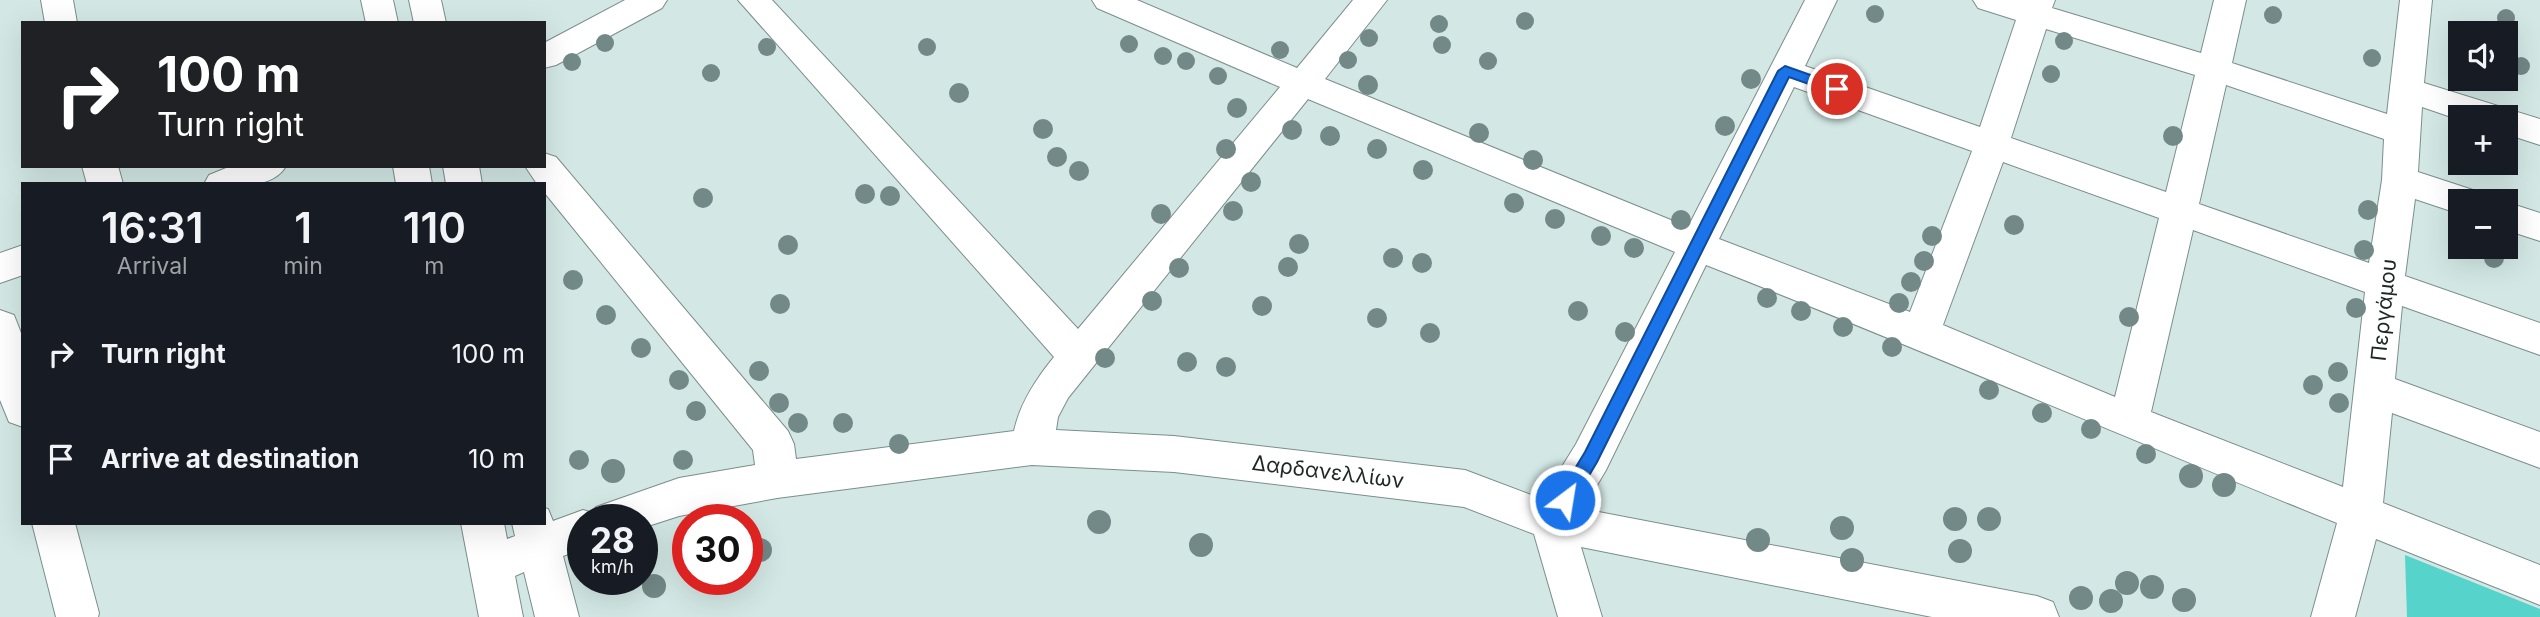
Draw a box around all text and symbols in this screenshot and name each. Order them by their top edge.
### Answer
map controls [2448,21,2518,259]
button: sound [2448,21,2518,91]
text: 100 m [157,45,301,104]
icon: right [42,49,133,140]
pin [1807,59,1867,119]
icon: arrive [1818,70,1856,108]
text: Turn right [157,105,304,144]
button: + [2448,105,2518,175]
button: − [2448,189,2518,259]
text: 16:31 [101,202,203,253]
text: 1 [294,202,312,253]
text: 110 [403,202,466,253]
text: Arrival [117,252,188,280]
text: min [283,252,323,280]
text: m [424,252,444,280]
street label: Περγάμου [2366,258,2401,362]
icon: right [42,335,80,373]
text: Turn right [101,338,226,369]
text: 100 m [452,338,525,369]
icon: arrive [42,440,80,478]
text: Arrive at destination [101,443,360,474]
text: 10 m [468,443,525,474]
street label: Δαρδανελλίων [1251,450,1405,493]
position arrow [1528,463,1602,537]
speed limit sign: 30 [672,504,763,595]
text: 28 [590,519,635,561]
text: km/h [591,556,634,577]

